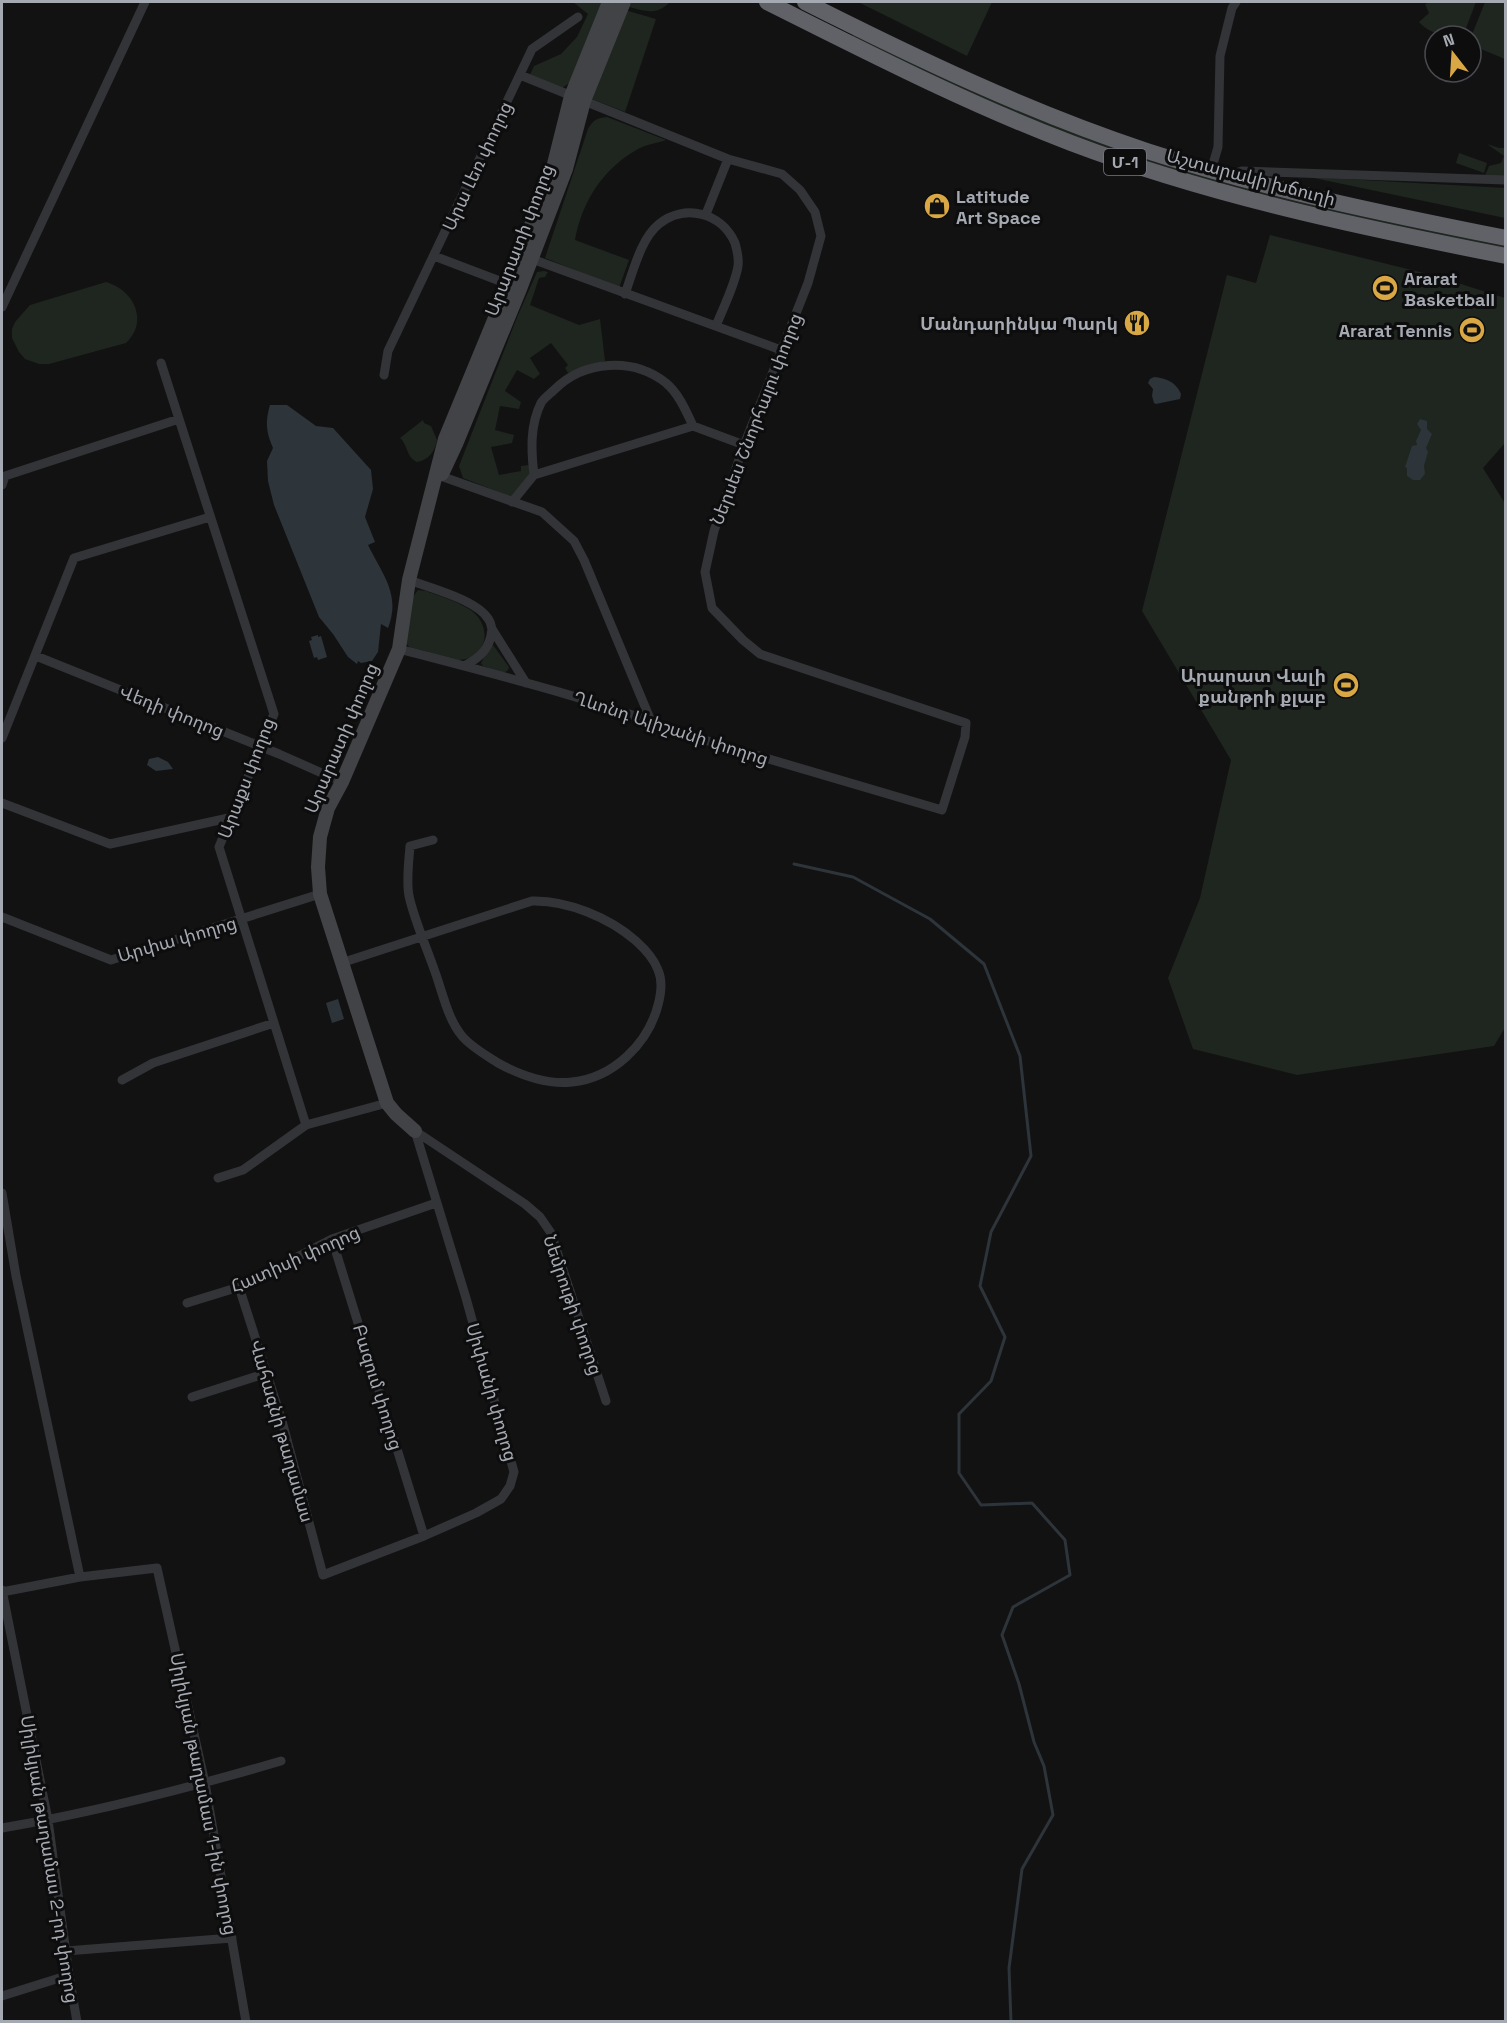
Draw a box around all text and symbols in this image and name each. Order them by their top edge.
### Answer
north arrow [1423,24,1483,84]
text: N [1441,29,1457,52]
street label: Արա Լեռ փողոց [437,98,517,234]
street label: Աշտարակի խճուղի [1164,143,1338,211]
road number: Մ-1 [1104,149,1146,175]
street label: Արարատի փողոց [479,161,559,319]
place label: Latitude Art Space [956,185,1041,229]
shop icon: Latitude Art Space [922,191,952,221]
place label: Ararat Basketball [1404,267,1495,311]
sports icon: Ararat Basketball [1370,273,1400,303]
restaurant icon: Մանդարինկա Պարկ [1122,308,1152,338]
street label: Ներսես Շնորհալու փողոց [705,310,807,528]
place label: Մանդարինկա Պարկ [920,312,1118,335]
sports icon: Ararat Tennis [1457,315,1487,345]
place label: Ararat Tennis [1339,319,1452,342]
street label: Արարատի փողոց [299,659,383,817]
place label: Արարատ Վալի քանթրի քլաբ [1180,664,1326,708]
sports icon: Արարատ Վալի քանթրի քլաբ [1331,670,1361,700]
street label: Վեդի փողոց [116,680,228,742]
street label: Ղևոնդ Ալիշանի փողոց [571,686,771,770]
street label: Արաքս փողոց [212,714,280,842]
street label: Արփա փողոց [115,911,239,967]
street label: Հատիսի փողոց [227,1220,363,1298]
street label: Նեմրութի փողոց [538,1232,608,1378]
street label: Սիփանի փողոց [461,1320,523,1464]
street label: Բազում փողոց [348,1321,408,1453]
street label: Վահագնի թաղամաս [245,1337,319,1525]
street label: Սիլիկյան թաղամաս 1-ին փողոց [165,1651,243,1937]
street label: Սիլիկյան թաղամաս 2-րդ փողոց [16,1713,84,2005]

